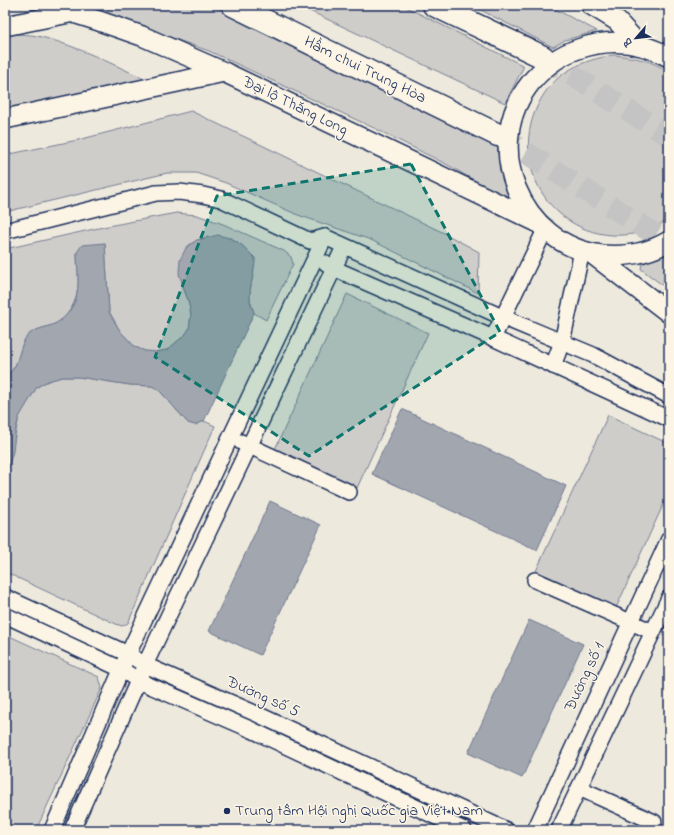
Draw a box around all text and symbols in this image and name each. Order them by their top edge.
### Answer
north arrow [616,18,656,58]
street label: Hầm chui Trung Hòa [300,30,430,110]
text: B [619,35,637,50]
street label: Đại lộ Thăng Long [237,70,352,142]
street label: Đường số 1 [558,638,611,716]
street label: Đường số 5 [222,670,303,724]
place label: Trung tâm Hội nghị Quốc gia Việt Nam [235,799,483,823]
marker: Trung tâm Hội nghị Quốc gia Việt Nam [222,806,232,816]

